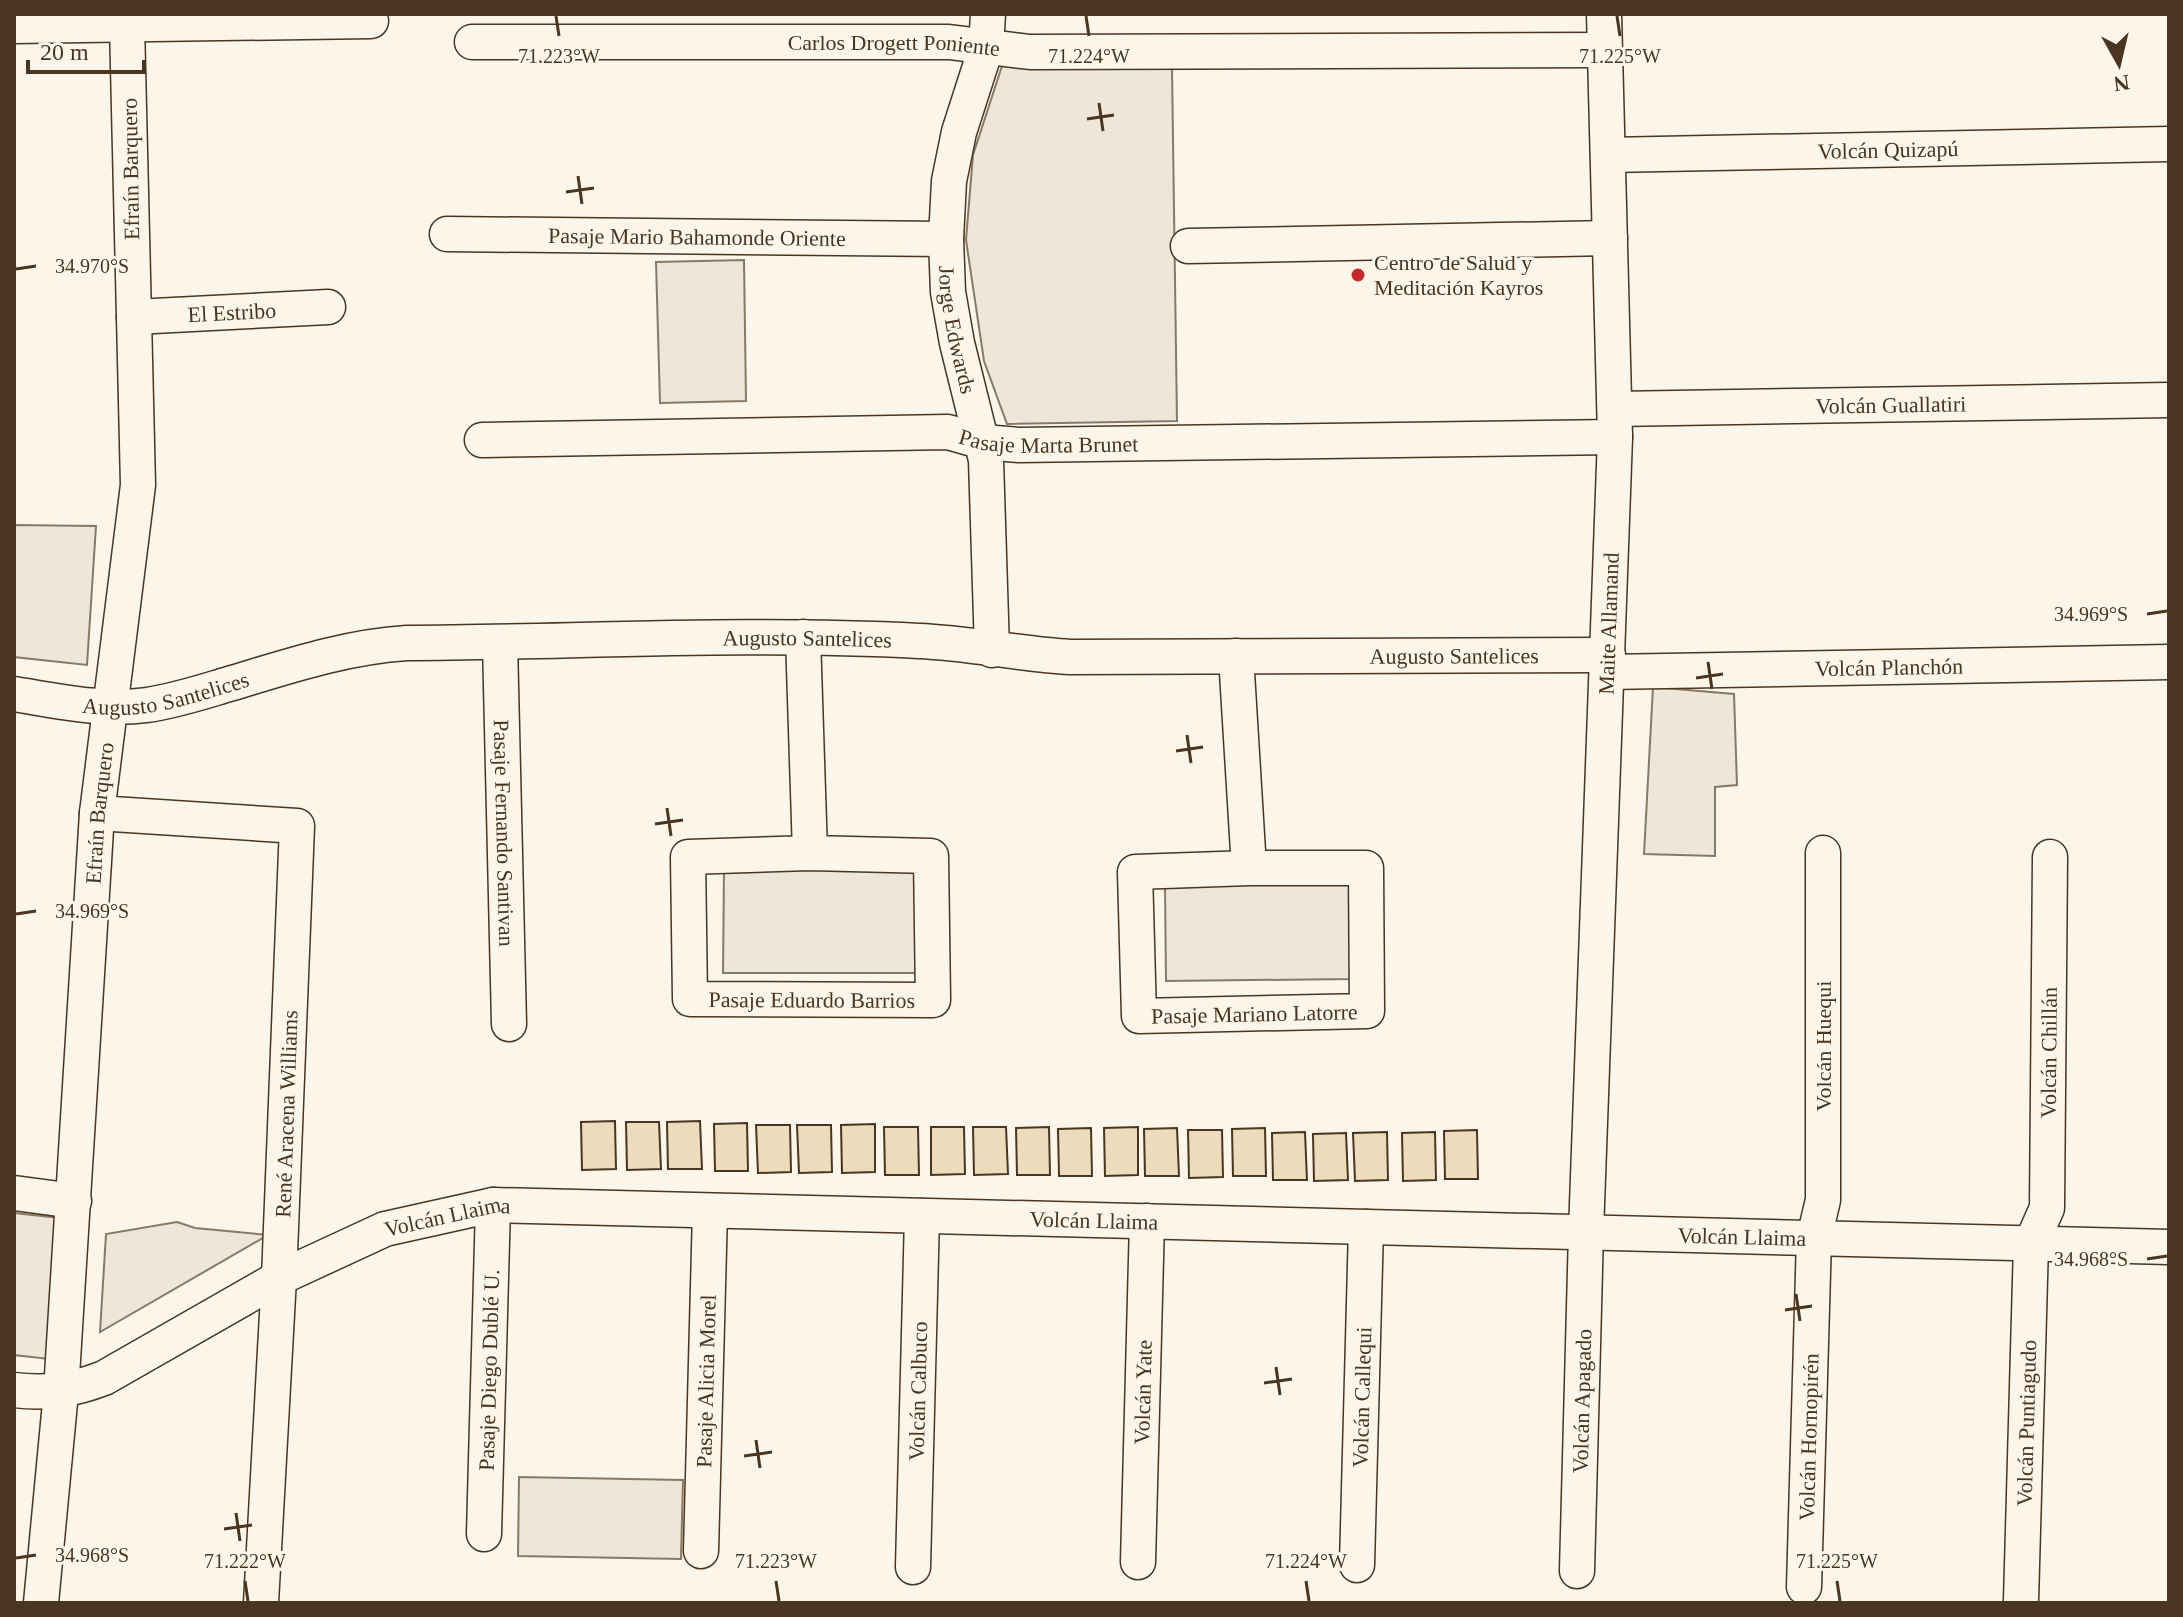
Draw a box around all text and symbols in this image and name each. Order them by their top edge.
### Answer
scale bar [28,24,144,74]
north arrow [2079,24,2159,104]
street label: Carlos Drogett Poniente [788,30,1001,61]
text: 20 m [40,39,89,65]
text: 71.223°W [518,45,600,67]
text: 71.224°W [1048,45,1130,67]
text: 71.225°W [1579,45,1661,67]
text: N [2112,70,2131,97]
street label: Efraín Barquero [117,98,144,240]
street label: Volcán Quizapú [1817,136,1959,164]
street label: Pasaje Mario Bahamonde Oriente [548,223,846,251]
place label: Centro de Salud y Meditación Kayros [1374,250,1543,300]
text: 34.970°S [55,255,129,277]
street label: Jorge Edwards [934,265,981,396]
marker: Centro de Salud y Meditación Kayros [1349,266,1367,284]
street label: El Estribo [187,298,277,327]
street label: Volcán Guallatiri [1815,391,1966,419]
street label: Pasaje Marta Brunet [956,424,1138,458]
street label: Maite Allamand [1594,552,1624,695]
text: 34.969°S [2054,603,2128,625]
street label: Augusto Santelices [722,625,892,653]
street label: Augusto Santelices [1369,643,1539,669]
street label: Volcán Planchón [1815,654,1963,681]
street label: Augusto Santelices [81,667,252,720]
street label: Pasaje Fernando Santivan [489,719,519,947]
street label: Efraín Barquero [81,741,119,885]
text: 34.969°S [55,900,129,922]
street label: Volcán Huequi [1811,981,1836,1111]
street label: Pasaje Eduardo Barrios [708,987,915,1013]
street label: Volcán Chillán [2036,987,2062,1118]
street label: Pasaje Mariano Latorre [1151,999,1358,1029]
street label: René Aracena Williams [270,1010,303,1218]
street label: Volcán Llaima [382,1192,511,1242]
street label: Volcán Llaima [1029,1206,1159,1235]
street label: Volcán Llaima [1677,1223,1807,1251]
text: 34.968°S [2054,1248,2128,1270]
street label: Pasaje Diego Dublé U. [474,1269,504,1471]
street label: Pasaje Alicia Morel [691,1294,721,1468]
street label: Volcán Calbuco [904,1321,932,1461]
street label: Volcán Callequi [1348,1326,1376,1468]
street label: Volcán Apagado [1568,1329,1596,1474]
street label: Volcán Yate [1129,1339,1157,1445]
street label: Volcán Puntiagudo [2012,1340,2041,1507]
street label: Volcán Hornopirén [1794,1353,1824,1521]
text: 34.968°S [55,1544,129,1566]
text: 71.222°W [204,1550,286,1572]
text: 71.223°W [735,1550,817,1572]
text: 71.224°W [1265,1550,1347,1572]
text: 71.225°W [1796,1550,1878,1572]

